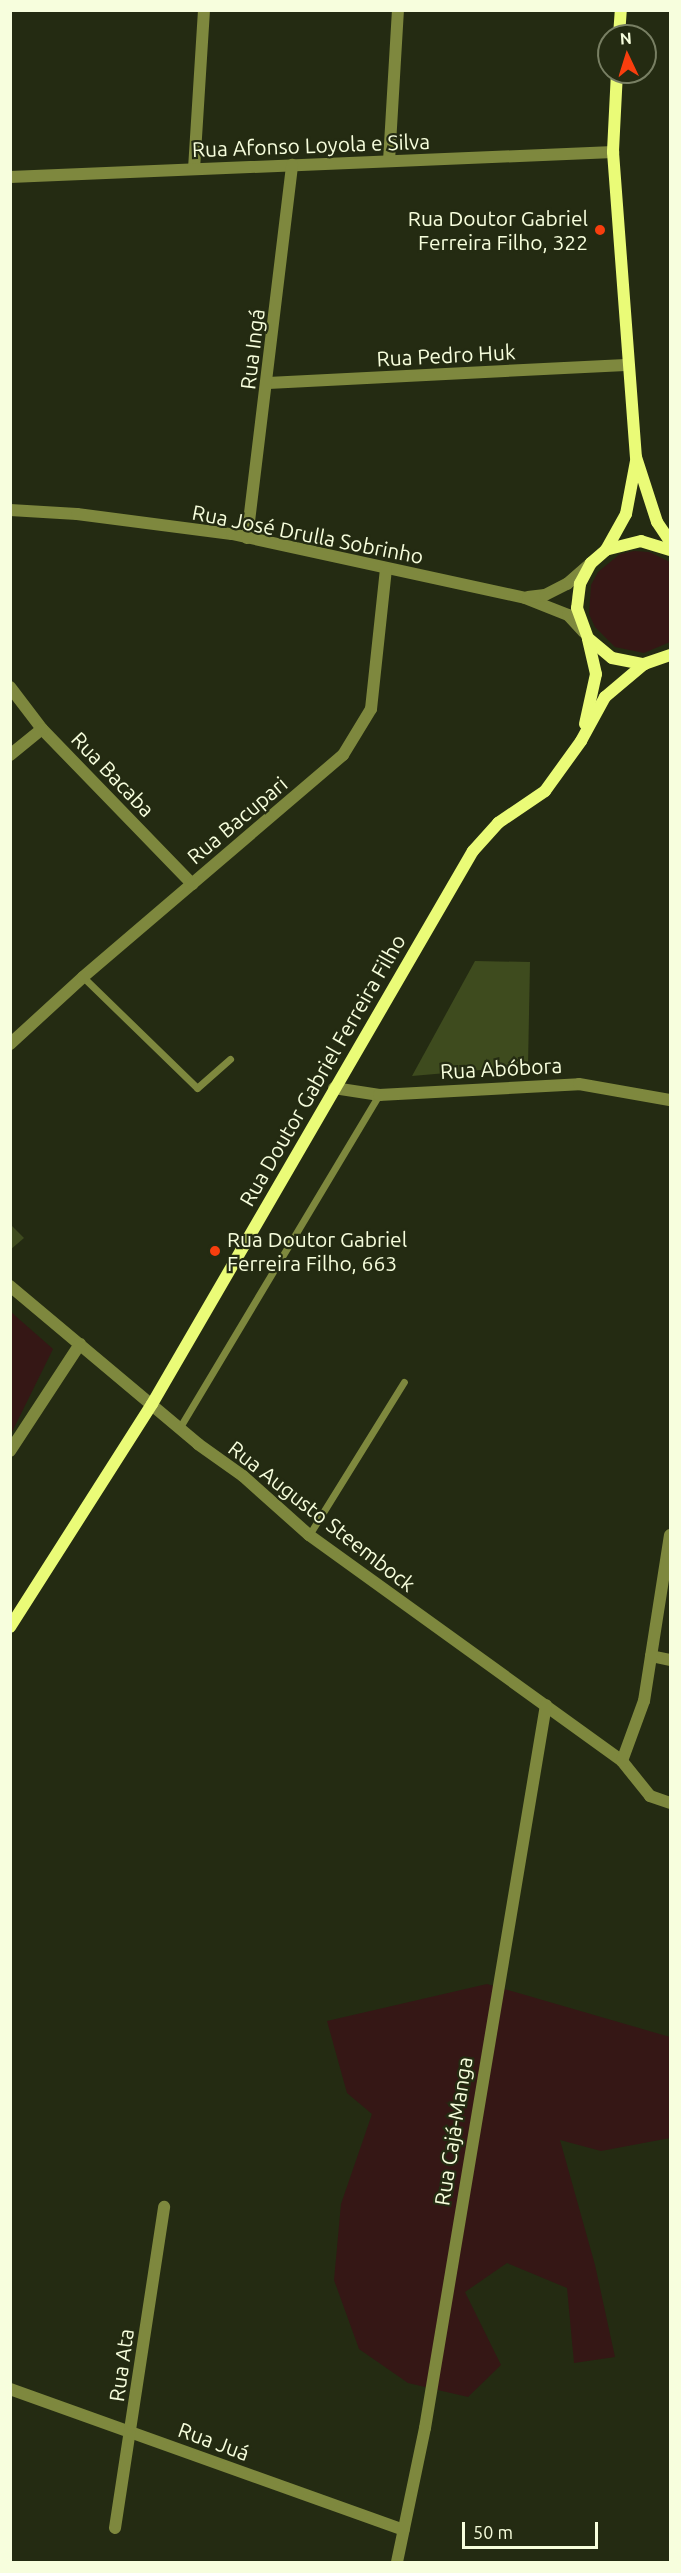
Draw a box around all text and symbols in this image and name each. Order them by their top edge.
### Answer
north arrow [597,24,657,84]
text: N [619,29,632,47]
street label: Rua Afonso Loyola e Silva [192,128,430,162]
place label: Rua Doutor Gabriel Ferreira Filho, 322 [408,205,588,255]
marker: Rua Doutor Gabriel Ferreira Filho, 322 [593,223,607,237]
street label: Rua Ingá [235,307,269,391]
street label: Rua Pedro Huk [376,339,516,371]
street label: Rua José Drulla Sobrinho [190,499,426,569]
street label: Rua Bacaba [66,726,160,822]
street label: Rua Bacupari [182,771,292,869]
street label: Rua Doutor Gabriel Ferreira Filho [234,930,410,1210]
street label: Rua Abóbora [439,1052,563,1084]
place label: Rua Doutor Gabriel Ferreira Filho, 663 [227,1226,407,1276]
marker: Rua Doutor Gabriel Ferreira Filho, 663 [208,1244,222,1258]
street label: Rua Augusto Steembock [224,1435,420,1597]
street label: Rua Cajá-Manga [429,2055,477,2207]
street label: Rua Ata [103,2327,139,2403]
street label: Rua Juá [175,2417,253,2465]
scale bar [465,2510,602,2548]
text: 50 m [473,2522,513,2542]

